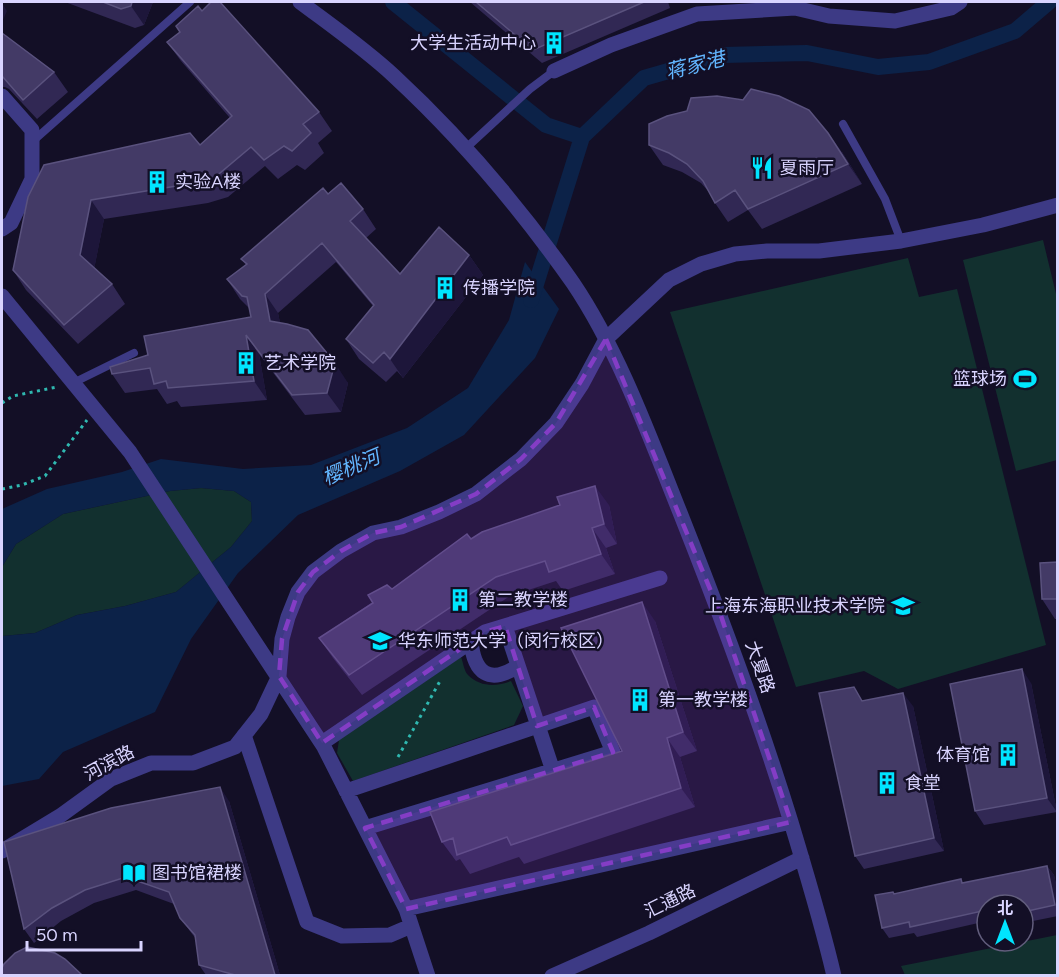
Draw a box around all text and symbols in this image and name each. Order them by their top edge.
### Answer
building icon: 大学生活动中心 [541,30,567,56]
place label: 大学生活动中心 [410,32,536,54]
water label: 蒋家港 [663,45,730,84]
restaurant icon: 夏雨厅 [749,155,775,181]
place label: 夏雨厅 [780,157,834,179]
building icon: 实验A楼 [144,169,170,195]
place label: 实验A楼 [175,171,241,193]
building icon: 传播学院 [432,275,458,301]
place label: 传播学院 [463,277,535,299]
building icon: 艺术学院 [233,350,259,376]
place label: 艺术学院 [264,352,336,374]
sports icon: 篮球场 [1012,366,1038,392]
place label: 篮球场 [953,368,1007,390]
water label: 樱桃河 [319,443,387,490]
building icon: 第二教学楼 [447,587,473,613]
place label: 第二教学楼 [478,589,568,611]
school or university icon: 上海东海职业技术学院 [890,593,916,619]
place label: 上海东海职业技术学院 [705,595,885,617]
school or university icon: 华东师范大学（闵行校区） [367,628,393,654]
place label: 华东师范大学（闵行校区） [398,630,614,652]
street label: 大夏路 [741,638,779,696]
building icon: 第一教学楼 [627,687,653,713]
place label: 第一教学楼 [658,689,748,711]
street label: 河滨路 [80,741,138,785]
building icon: 体育馆 [995,742,1021,768]
place label: 体育馆 [936,744,990,766]
building icon: 食堂 [874,770,900,796]
place label: 食堂 [905,772,941,794]
library icon: 图书馆裙楼 [121,860,147,886]
place label: 图书馆裙楼 [152,862,242,884]
street label: 汇通路 [641,879,699,923]
north arrow [975,893,1035,953]
text: 北 [997,899,1013,918]
scale bar [27,914,141,952]
text: 50 m [36,924,78,946]

